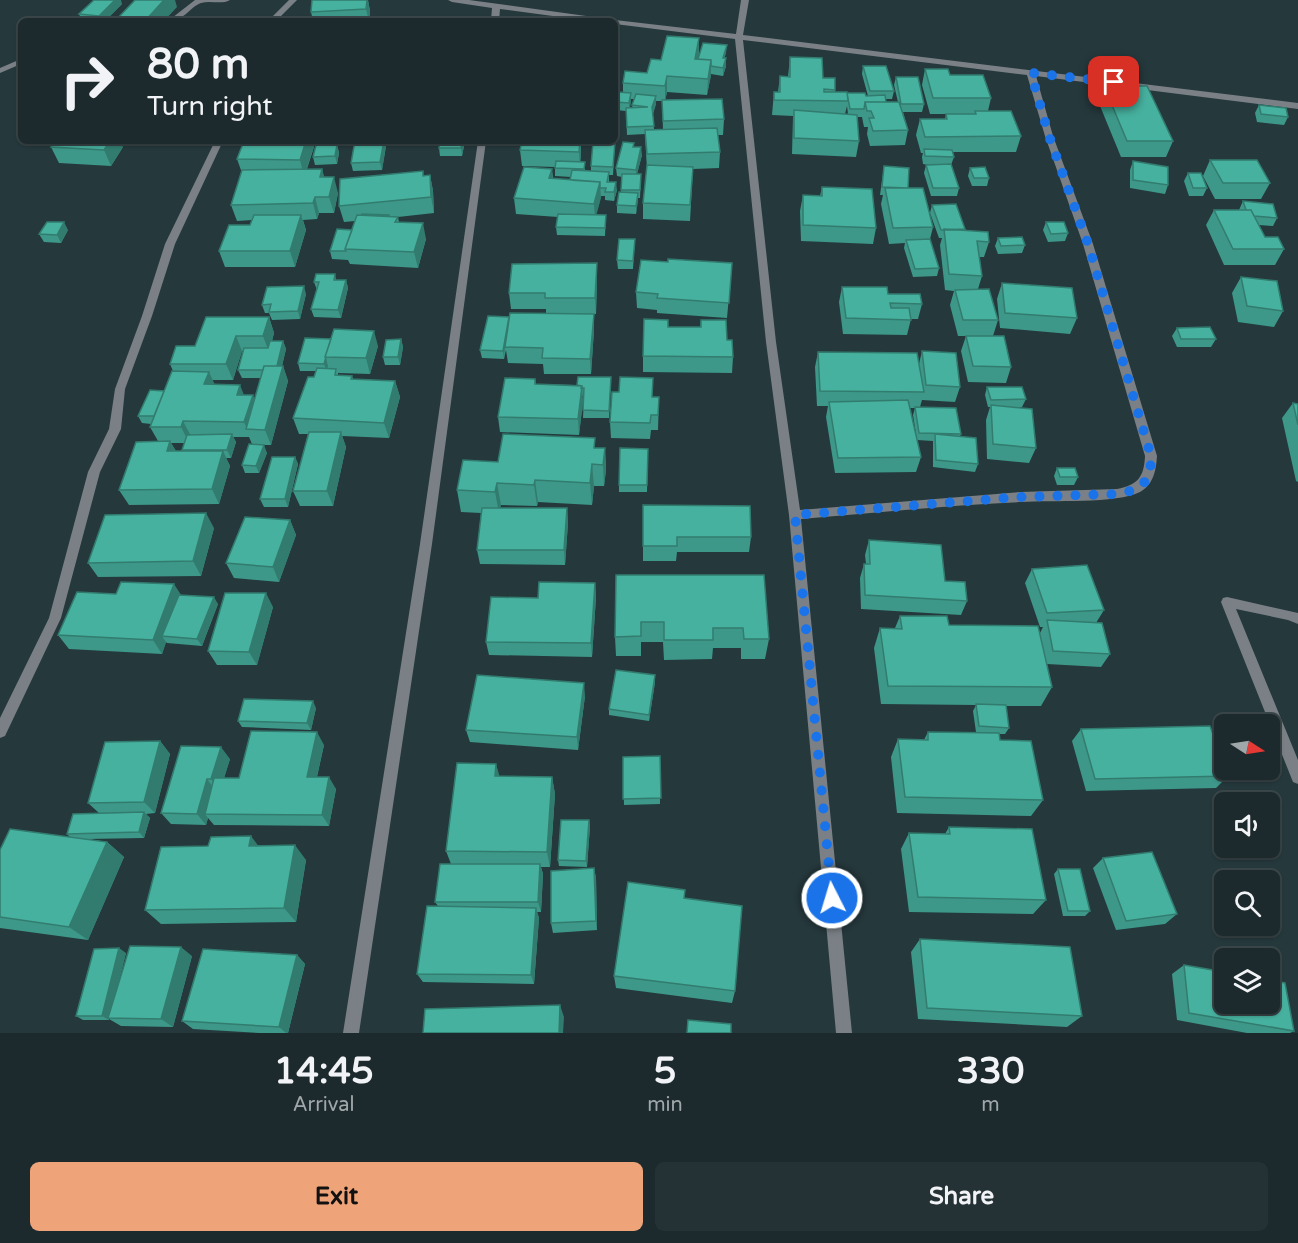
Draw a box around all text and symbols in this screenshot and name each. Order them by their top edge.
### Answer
text: 80 m [147,39,249,90]
icon: right [48,42,126,120]
pin [1088,56,1139,107]
icon: arrive [1097,65,1130,98]
text: Turn right [147,90,273,123]
north arrow [1214,714,1280,780]
map controls [1214,714,1280,1014]
button: sound [1214,792,1280,858]
position arrow [800,866,864,930]
button: search [1214,870,1280,936]
button: layers [1214,948,1280,1014]
text: 14:45 [274,1050,374,1093]
text: 5 [654,1050,676,1093]
text: 330 [956,1050,1024,1093]
text: Arrival [293,1093,355,1117]
text: min [647,1093,683,1117]
text: m [981,1093,1000,1117]
button: Exit [30,1162,643,1231]
button: Share [655,1162,1268,1231]

